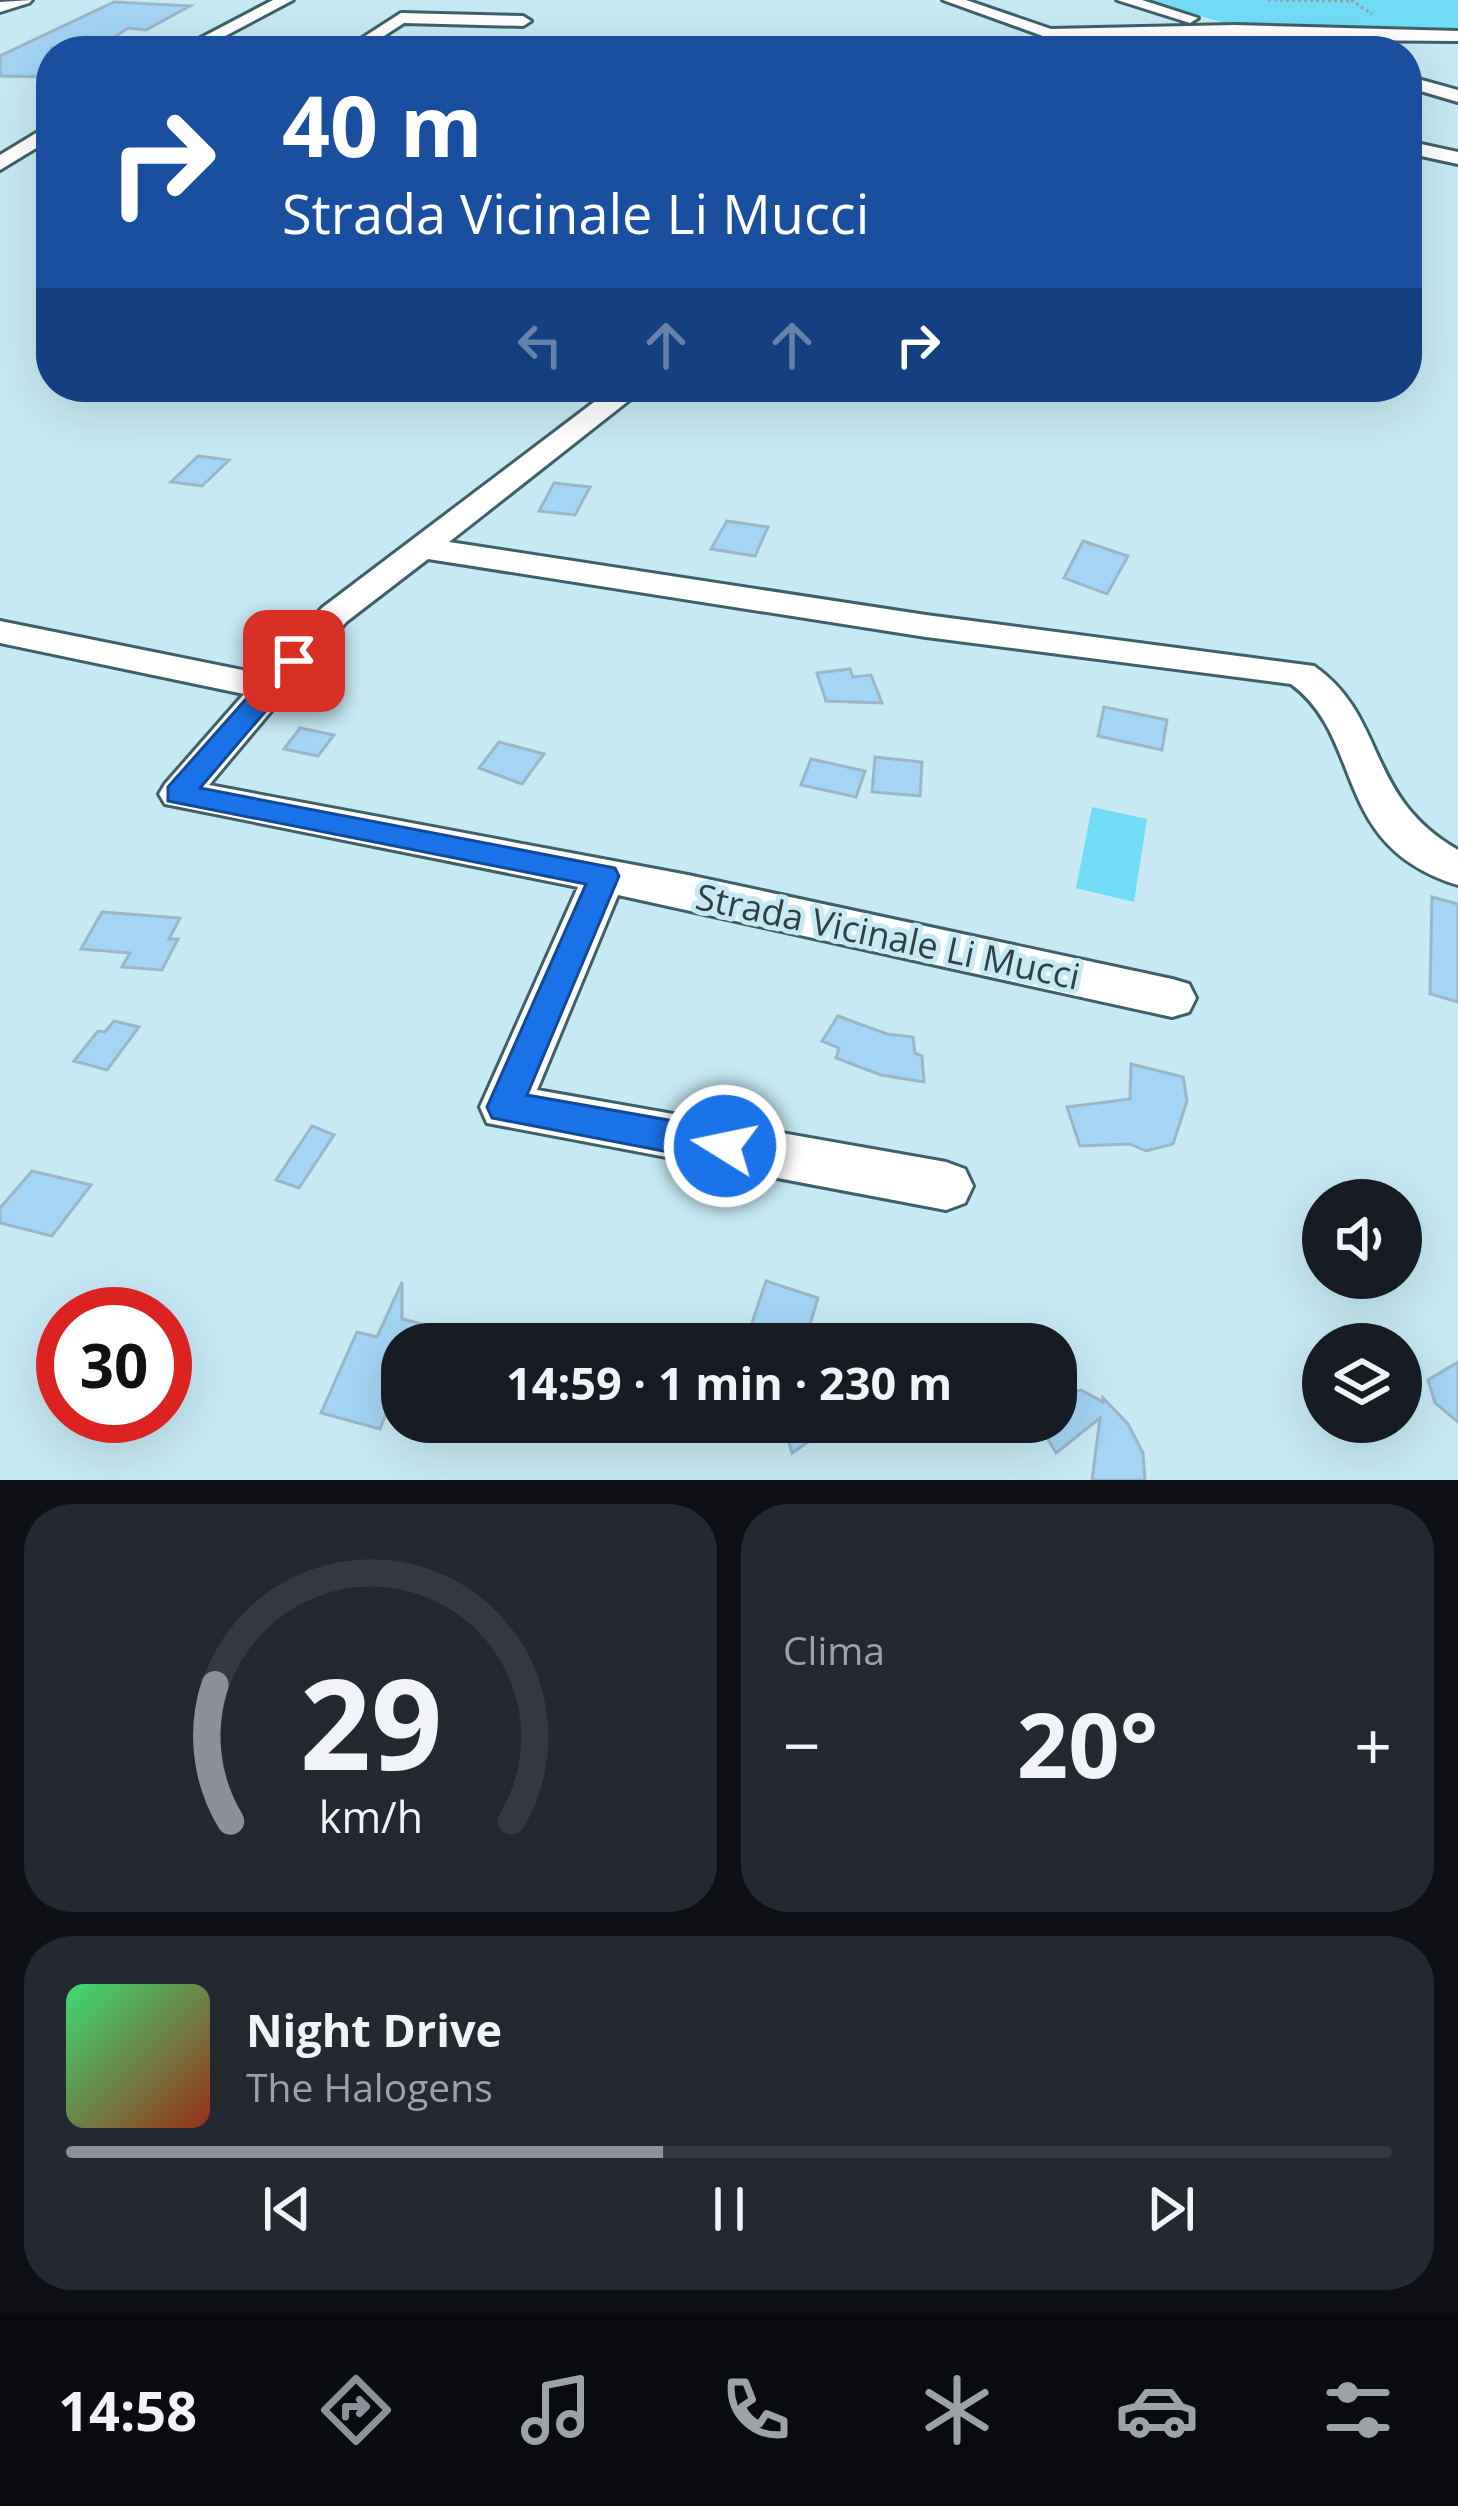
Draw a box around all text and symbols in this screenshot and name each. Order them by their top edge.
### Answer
text: 40 m [282,67,482,182]
icon: right [84,84,240,240]
text: Strada Vicinale Li Mucci [282,176,869,250]
icon: left [507,312,573,378]
icon: ahead [633,312,699,378]
icon: ahead [759,312,825,378]
icon: right [885,312,951,378]
pin [243,610,345,712]
icon: arrive [261,628,327,694]
street label: Strada Vicinale Li Mucci [691,871,1085,1001]
position arrow [662,1083,788,1209]
map controls [1302,1179,1422,1443]
button: sound [1302,1179,1422,1299]
speed limit sign: 30 [36,1287,192,1443]
button: layers [1302,1323,1422,1443]
text: 14:59 · 1 min · 230 m [506,1352,952,1413]
text: Clima [783,1623,885,1676]
text: 29 [299,1637,442,1807]
text: 20° [1017,1682,1158,1804]
text: − [783,1699,821,1789]
text: + [1354,1699,1392,1789]
text: km/h [318,1787,423,1846]
text: Night Drive [246,1999,502,2060]
text: The Halogens [246,2060,493,2113]
icon: previous [254,2176,320,2242]
icon: pause [696,2176,762,2242]
icon: next [1138,2176,1204,2242]
icon: directions [314,2368,398,2452]
icon: music [514,2368,598,2452]
icon: phone [714,2368,798,2452]
icon: climate [915,2368,999,2452]
icon: car [1115,2368,1199,2452]
icon: filters [1316,2368,1400,2452]
text: 14:58 [58,2373,197,2447]

